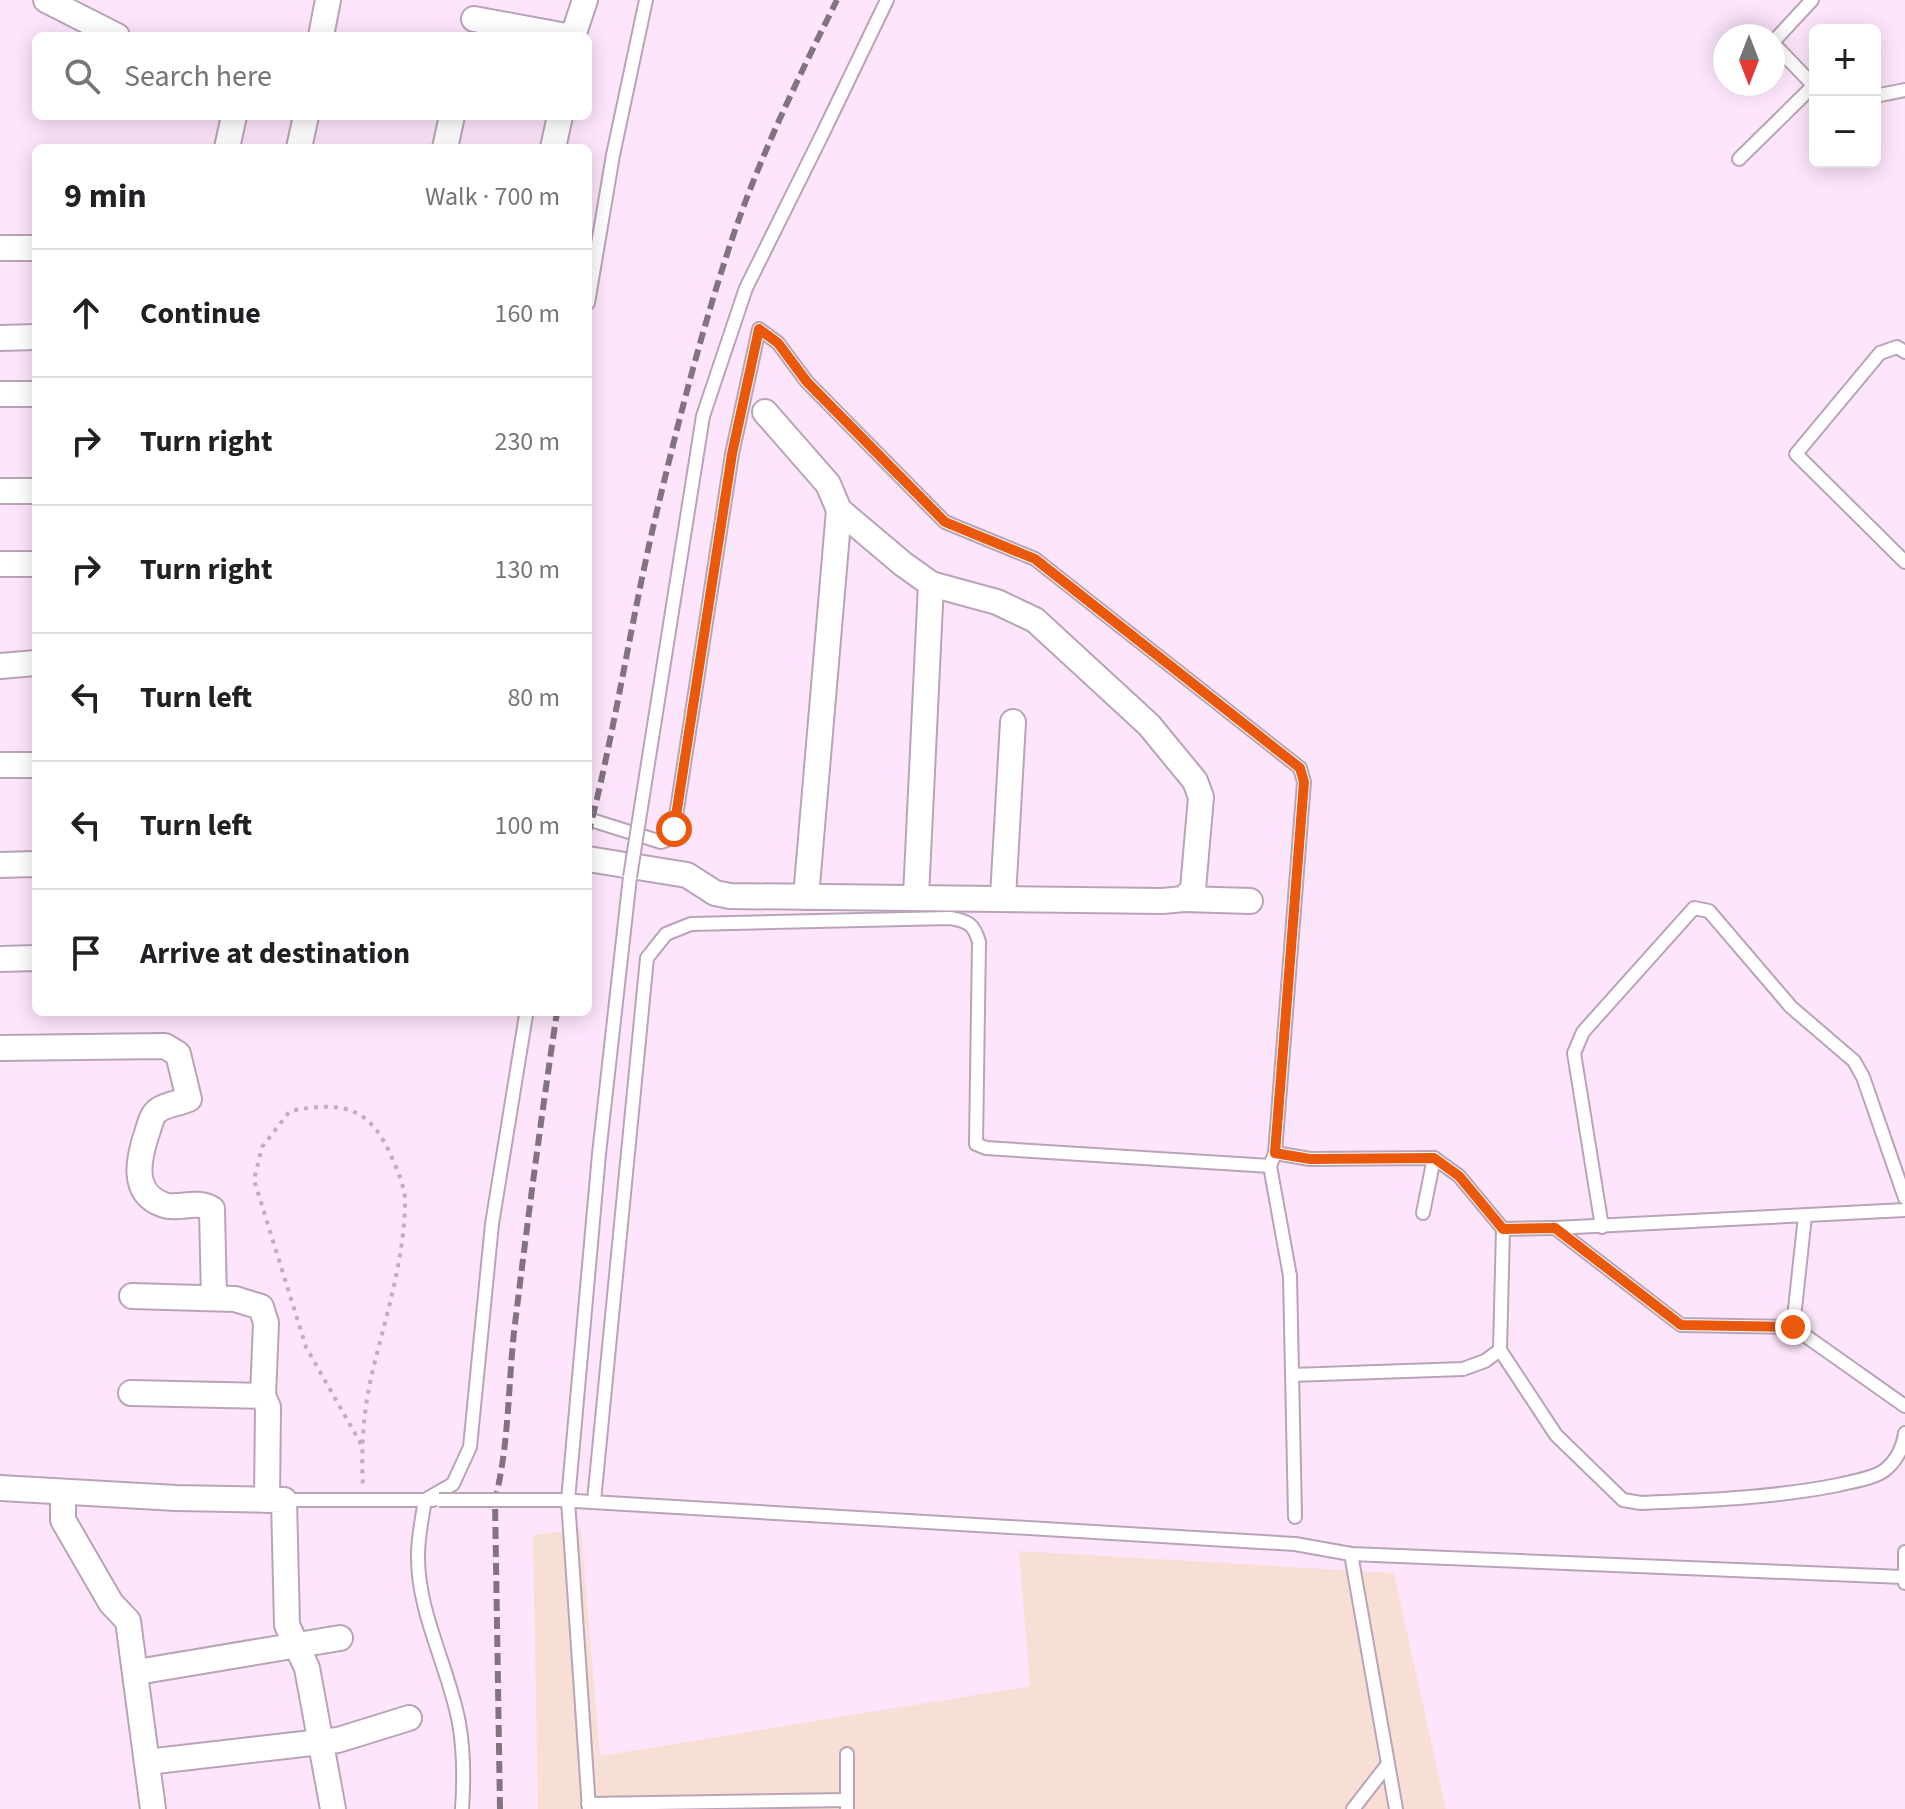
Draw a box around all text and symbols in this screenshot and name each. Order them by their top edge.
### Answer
north arrow [1713,24,1785,96]
map controls [1809,24,1881,168]
button: + [1809,24,1881,96]
search box [32,32,592,120]
icon: search [60,54,104,98]
text: Search here [124,55,272,98]
button: − [1809,96,1881,168]
text: 9 min [64,172,147,221]
text: Walk · 700 m [425,178,560,215]
icon: ahead [64,291,108,335]
text: Continue [140,292,261,335]
text: 160 m [494,295,560,332]
icon: right [64,419,108,463]
text: Turn right [140,420,272,463]
text: 230 m [494,423,560,460]
icon: right [64,547,108,591]
text: Turn right [140,548,272,591]
text: 130 m [494,551,560,588]
icon: left [64,675,108,719]
text: Turn left [140,676,252,719]
text: 80 m [507,679,560,716]
icon: left [64,803,108,847]
text: Turn left [140,804,252,847]
text: 100 m [494,807,560,844]
route start [656,811,692,847]
icon: arrive [64,931,108,975]
text: Arrive at destination [140,932,410,975]
route end [1775,1309,1811,1345]

